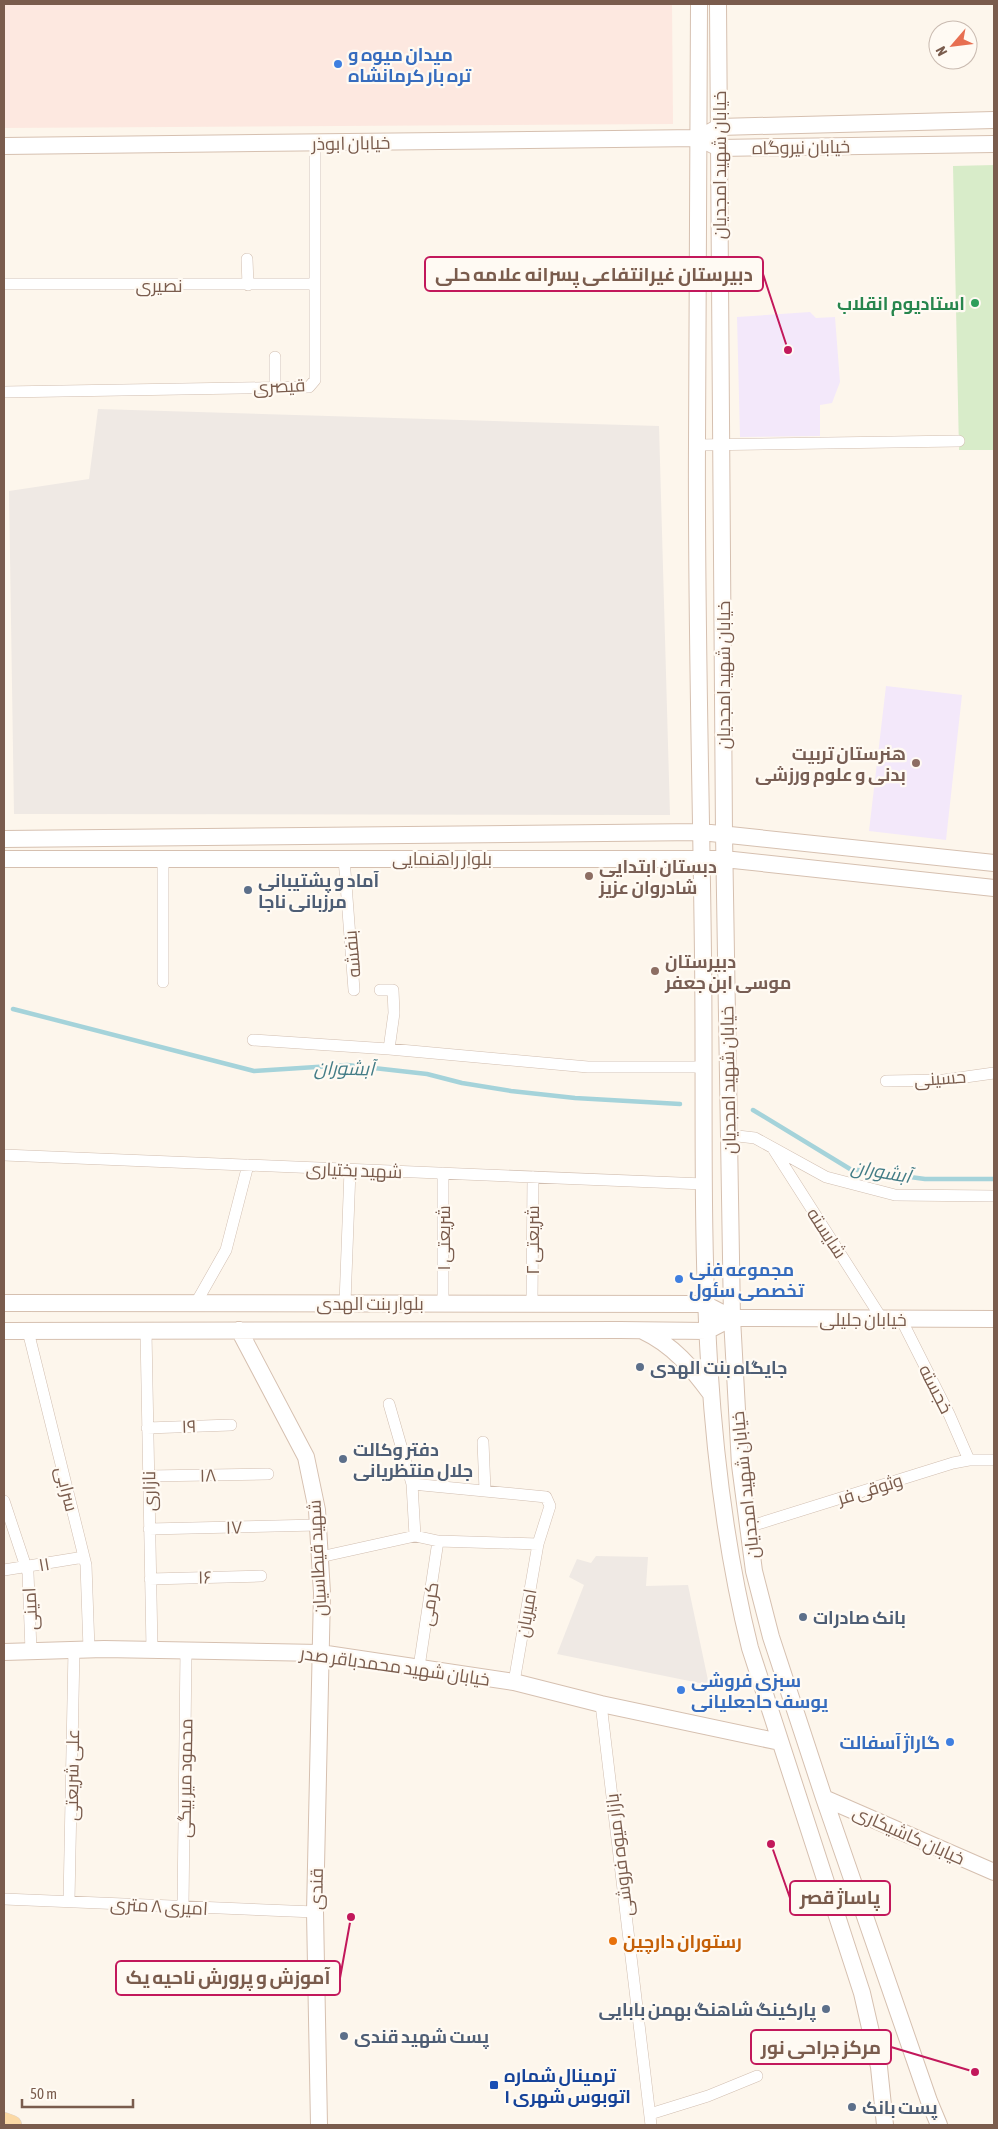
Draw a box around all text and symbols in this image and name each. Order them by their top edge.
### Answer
north arrow [928,20,978,70]
place label: میدان میوه و تره بار کرمانشاه [348,44,472,87]
text: N [933,44,951,59]
marker: میدان میوه و تره بار کرمانشاه [332,58,344,70]
street label: خیابان شهید امجدیان [709,91,731,239]
street label: خیابان ابوذر [310,132,391,155]
street label: خیابان نیروگاه [752,136,850,159]
callout: دبیرستان غیرانتفاعی پسرانه علامه حلی [425,257,763,291]
text: دبیرستان غیرانتفاعی پسرانه علامه حلی [435,263,753,288]
street label: نصیری [136,275,182,297]
place label: استادیوم انقلاب [837,293,965,316]
marker: استادیوم انقلاب [969,297,981,309]
street label: قیصری [252,374,306,399]
street label: خیابان شهید امجدیان [713,601,735,749]
place label: هنرستان تربیت بدنی و علوم ورزشی [755,743,906,787]
marker: هنرستان تربیت بدنی و علوم ورزشی [910,757,922,769]
street label: بلوار راهنمایی [392,848,492,870]
place label: دبستان ابتدایی شادروان عزیز [598,856,717,899]
place label: آماد و پشتیبانی مرزبانی ناجا [258,870,380,913]
marker: دبستان ابتدایی شادروان عزیز [583,870,595,882]
marker: آماد و پشتیبانی مرزبانی ناجا [242,884,254,896]
street label: بنفشه [339,929,365,979]
place label: دبیرستان موسی ابن جعفر [664,951,792,994]
marker: دبیرستان موسی ابن جعفر [649,965,661,977]
street label: خیابان شهید امجدیان [716,1006,741,1154]
water label: آبشوران [314,1056,378,1081]
street label: حسینی [913,1066,967,1091]
water label: آبشوران [849,1155,916,1189]
street label: شهید بختیاری [305,1158,403,1183]
street label: شایسته [803,1204,851,1262]
street label: شریعتی ۱ [433,1205,455,1271]
street label: شریعتی ۲ [522,1205,544,1275]
place label: مجموعه فنی تخصصی سئول [689,1259,805,1302]
marker: مجموعه فنی تخصصی سئول [673,1273,685,1285]
street label: بلوار بنت الهدی [316,1293,424,1315]
street label: خیابان جلیلی [819,1309,907,1331]
place label: جایگاه بنت الهدی [650,1357,787,1379]
marker: جایگاه بنت الهدی [634,1361,646,1373]
street label: خجسته [915,1361,957,1417]
street label: خیابان شهید امجدیان [727,1410,764,1560]
street label: ۱۹ [181,1415,197,1437]
place label: دفتر وکالت جلال منتظریانی [353,1439,473,1482]
marker: دفتر وکالت جلال منتظریانی [337,1453,349,1465]
street label: سرابی [50,1464,83,1514]
street label: ۱۸ [199,1464,217,1486]
street label: وثوقی فر [834,1469,905,1510]
street label: نازاری [138,1471,161,1511]
street label: شهید قیطاسیان [303,1499,332,1617]
street label: ۱۷ [225,1516,243,1538]
street label: ۱۱ [37,1553,51,1575]
street label: ۱۶ [198,1566,212,1588]
street label: کرمی [416,1581,443,1627]
street label: امینی [18,1587,43,1631]
street label: امیریان [511,1587,542,1639]
place label: بانک صادرات [813,1607,906,1628]
marker: بانک صادرات [797,1611,809,1623]
street label: خیابان شهید محمدباقر صدر [298,1642,491,1691]
place label: سبزی فروشی یوسف حاجعلیانی [691,1670,829,1713]
marker: سبزی فروشی یوسف حاجعلیانی [675,1684,687,1696]
street label: محمود میر بیگی [173,1718,198,1838]
street label: علی شریعتی [61,1729,84,1821]
place label: گاراژ آسفالت [840,1732,940,1754]
marker: گاراژ آسفالت [944,1736,956,1748]
street label: بازار میوه فروشی [601,1792,638,1918]
street label: خیابان کاشیکاری [850,1801,968,1870]
street label: قندی [305,1868,328,1910]
callout: پاساژ قصر [790,1881,890,1915]
text: پاساژ قصر [799,1886,880,1911]
street label: امیری ۸ متری [110,1893,208,1920]
place label: رستوران دارچین [623,1931,742,1954]
marker: رستوران دارچین [607,1935,619,1947]
callout: آموزش و پرورش ناحیه یک [116,1961,340,1995]
text: آموزش و پرورش ناحیه یک [126,1966,330,1991]
place label: پارکینگ شاهنگ بهمن بابایی [599,1999,816,2022]
marker: پارکینگ شاهنگ بهمن بابایی [820,2003,832,2015]
place label: پست شهید قندی [354,2026,490,2049]
marker: پست شهید قندی [338,2030,350,2042]
callout: مرکز جراحی نور [751,2030,891,2064]
text: مرکز جراحی نور [760,2036,881,2059]
place label: ترمینال شماره ۱ اتوبوس شهری [504,2065,631,2108]
scale bar [22,2076,134,2108]
marker: ترمینال شماره ۱ اتوبوس شهری [488,2079,500,2091]
text: 50 m [30,2085,57,2102]
place label: پست بانک [862,2097,938,2120]
marker: پست بانک [846,2101,858,2113]

